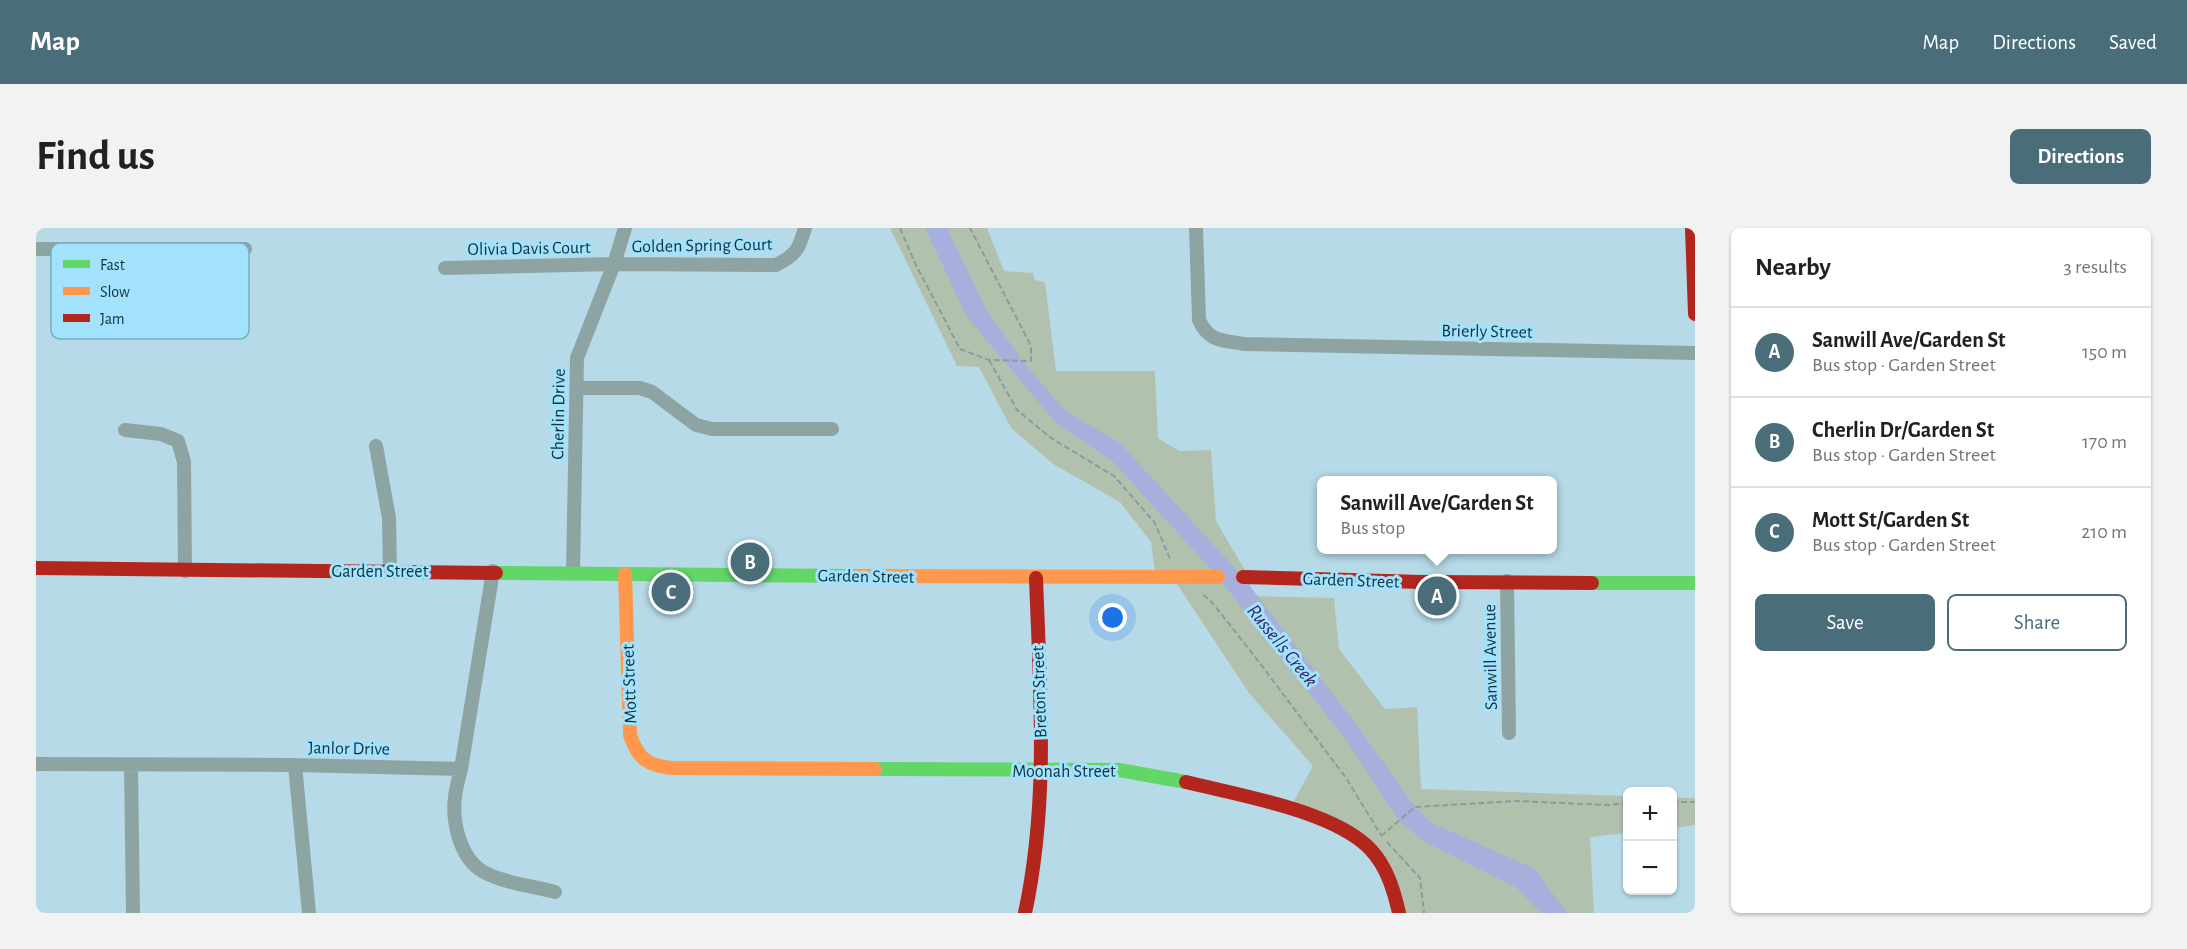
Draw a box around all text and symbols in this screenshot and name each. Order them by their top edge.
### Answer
text: Map [30,28,80,56]
text: Map [1923,32,1959,53]
text: Directions [1992,32,2076,53]
text: Saved [2109,32,2157,53]
button: Directions [2010,129,2151,184]
text: Find us [36,135,155,177]
street label: Golden Spring Court [632,236,773,256]
street label: Olivia Davis Court [467,239,591,259]
legend [51,243,249,339]
text: Nearby [1755,254,1831,280]
text: Fast [100,257,125,273]
text: 3 results [2063,257,2127,277]
text: Slow [100,284,130,300]
text: Jam [100,311,125,327]
street label: Brierly Street [1441,322,1533,342]
text: Sanwill Ave/Garden St [1812,329,2006,351]
text: A [1769,342,1781,362]
text: 150 m [2082,342,2127,362]
text: Bus stop · Garden Street [1812,355,1996,375]
street label: Cherlin Drive [549,368,569,460]
text: Cherlin Dr/Garden St [1812,419,1994,441]
text: B [1769,432,1780,452]
text: 170 m [2082,432,2127,452]
text: Bus stop · Garden Street [1812,445,1996,465]
popup [1317,476,1557,554]
text: Sanwill Ave/Garden St [1340,492,1534,514]
text: Mott St/Garden St [1812,509,1969,531]
text: Bus stop [1340,518,1405,538]
text: C [1769,522,1780,542]
text: 210 m [2081,522,2127,542]
text: Bus stop · Garden Street [1812,535,1996,555]
pin: B [730,540,770,584]
street label: Garden Street [332,563,429,581]
street label: Garden Street [817,567,915,587]
pin: C [652,570,690,614]
street label: Garden Street [1302,570,1400,592]
pin: A [1418,574,1456,619]
button: Save [1755,594,1935,651]
button: Share [1947,594,2127,651]
water label: Russells Creek [1243,601,1321,691]
your location [1098,603,1127,632]
street label: Sanwill Avenue [1481,604,1501,710]
street label: Mott Street [620,644,640,724]
street label: Breton Street [1029,645,1051,738]
street label: Janlor Drive [308,739,390,759]
street label: Moonah Street [1012,763,1116,781]
map controls [1623,787,1677,895]
button: + [1623,787,1677,841]
button: − [1623,841,1677,895]

